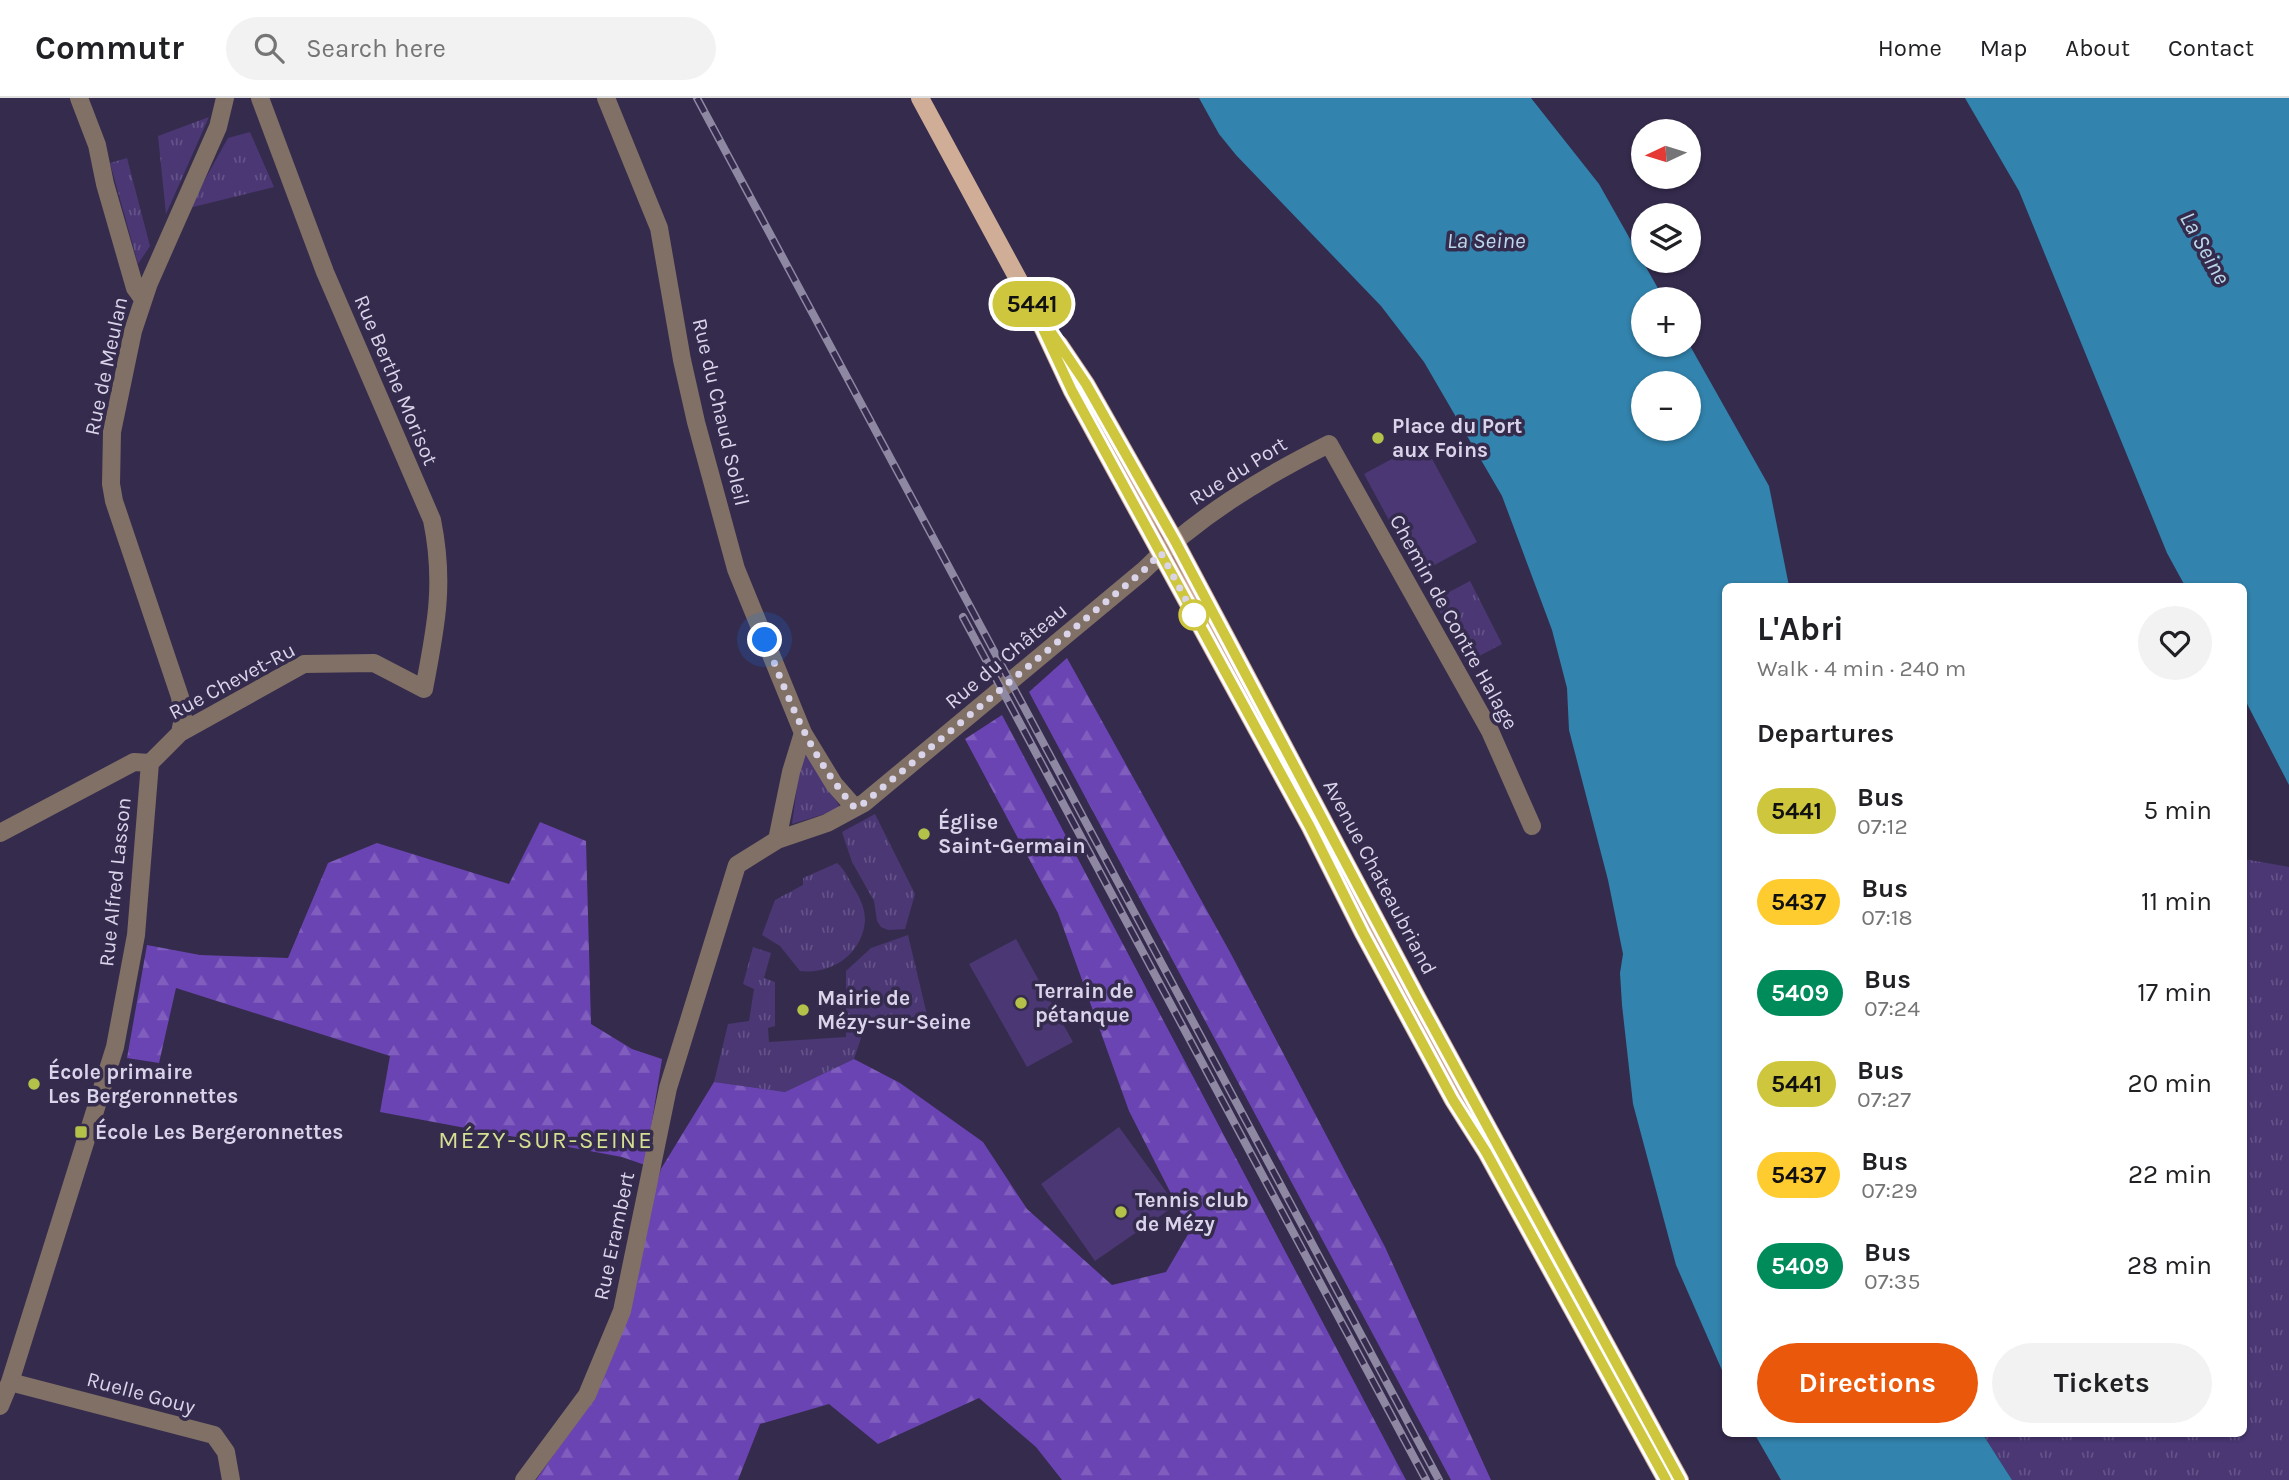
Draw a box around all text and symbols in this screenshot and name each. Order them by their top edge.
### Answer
search box [226,17,716,80]
text: Commutr [35,29,184,67]
icon: search [250,29,288,67]
text: Search here [306,33,446,64]
text: Home [1878,34,1942,62]
text: Map [1980,34,2027,62]
text: About [2065,34,2130,62]
text: Contact [2168,34,2254,62]
north arrow [1631,119,1701,189]
map controls [1631,119,1701,441]
button: layers [1631,203,1701,273]
water label: La Seine [2174,207,2236,289]
water label: La Seine [1447,227,1526,254]
line badge: 5441 [983,281,1081,327]
button: + [1631,287,1701,357]
text: 5441 [1006,290,1058,318]
street label: Rue Berthe Morisot [349,291,443,469]
street label: Rue de Meulan [80,295,132,437]
street label: Rue du Chaud Soleil [688,316,754,508]
button: − [1631,371,1701,441]
place label: Place du Port aux Foins [1392,414,1522,462]
marker: Place du Port aux Foins [1370,430,1386,446]
street label: Rue du Port [1185,432,1291,510]
street label: Chemin de Contre Halage [1385,510,1523,734]
street label: Rue du Château [940,598,1072,714]
unlabelled marker [1179,600,1209,630]
button: heart [2138,606,2212,680]
text: L'Abri [1757,610,1844,648]
your location [747,622,782,657]
street label: Rue Chevet-Ru [165,638,299,724]
text: Walk · 4 min · 240 m [1757,655,1966,682]
text: Departures [1757,718,1894,749]
street label: Avenue Chateaubriand [1318,776,1442,978]
text: Bus [1857,782,1904,813]
text: 5 min [2143,795,2212,826]
street label: Rue Alfred Lasson [94,796,136,968]
text: 5441 [1771,797,1822,825]
place label: Église Saint-Germain [938,808,1086,858]
text: 07:12 [1857,813,1908,840]
marker: Église Saint-Germain [916,826,932,842]
text: Bus [1861,873,1908,904]
text: 11 min [2141,886,2212,917]
text: 5437 [1771,888,1826,916]
text: 07:18 [1861,904,1913,931]
text: Bus [1864,964,1911,995]
text: 17 min [2137,977,2212,1008]
place label: Terrain de pétanque [1035,979,1134,1028]
text: 5409 [1771,979,1829,1007]
place label: Mairie de Mézy-sur-Seine [817,986,971,1034]
marker: Terrain de pétanque [1013,995,1029,1011]
text: 07:24 [1864,995,1920,1022]
marker: Mairie de Mézy-sur-Seine [795,1002,811,1018]
text: Bus [1857,1055,1904,1086]
place label: École primaire Les Bergeronnettes [48,1058,238,1108]
text: 20 min [2128,1068,2212,1099]
text: 5441 [1771,1070,1822,1098]
marker: École primaire Les Bergeronnettes [26,1076,42,1092]
text: 07:27 [1857,1086,1911,1113]
place label: École Les Bergeronnettes [95,1118,343,1144]
marker: École Les Bergeronnettes [73,1124,89,1140]
district label: MÉZY-SUR-SEINE [438,1125,654,1154]
text: Bus [1861,1146,1908,1177]
text: 22 min [2128,1159,2212,1190]
text: 5437 [1771,1161,1826,1189]
street label: Rue Erambert [589,1170,639,1302]
text: 07:29 [1861,1177,1918,1204]
place label: Tennis club de Mézy [1135,1188,1249,1236]
marker: Tennis club de Mézy [1113,1204,1129,1220]
text: Bus [1864,1237,1911,1268]
text: 28 min [2127,1250,2212,1281]
text: 5409 [1771,1252,1829,1280]
text: 07:35 [1864,1268,1920,1295]
button: Directions [1757,1343,1978,1423]
button: Tickets [1992,1343,2212,1423]
street label: Ruelle Gouy [84,1367,198,1419]

